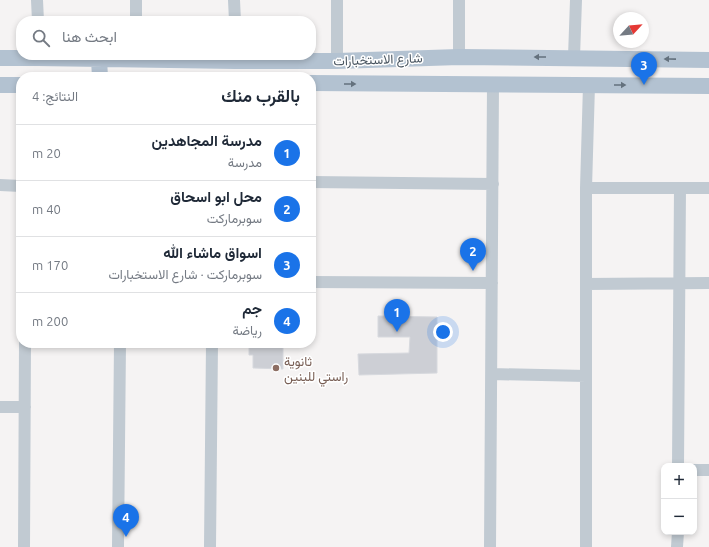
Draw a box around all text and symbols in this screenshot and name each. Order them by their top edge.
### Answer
north arrow [613,12,649,48]
search box [16,16,316,60]
icon: search [30,27,52,49]
text: ابحث هنا [62,28,117,45]
street label: شارع الاستخبارات [333,50,423,71]
pin: 3 [631,52,657,85]
one-way arrow [533,54,546,60]
one-way arrow [663,56,676,62]
one-way arrow [344,81,357,87]
one-way arrow [614,82,627,88]
text: بالقرب منك [221,86,300,105]
text: النتائج: 4 [32,89,78,103]
text: مدرسة المجاهدين [152,132,262,149]
text: 20 m [32,146,61,160]
text: 1 [283,146,291,160]
text: مدرسة [228,155,262,169]
text: محل ابو اسحاق [170,188,262,205]
text: 40 m [32,202,61,216]
text: 2 [283,202,291,216]
text: سوبرماركت [207,211,262,225]
pin: 2 [460,238,486,271]
text: اسواق ماشاء الله [163,244,262,261]
text: 170 m [32,258,68,272]
text: 3 [283,258,291,272]
text: سوبرماركت · شارع الاستخبارات [108,267,262,281]
pin: 1 [384,299,410,332]
text: جم [242,300,262,317]
text: 200 m [32,314,68,328]
text: 4 [283,314,291,328]
your location [433,322,453,342]
text: رياضة [232,323,262,337]
place label: ثانوية راستي للبنين [284,354,348,387]
marker: ثانوية راستي للبنين [271,363,281,373]
map controls [661,463,697,535]
button: + [661,463,697,499]
button: − [661,499,697,535]
pin: 4 [113,504,139,537]

